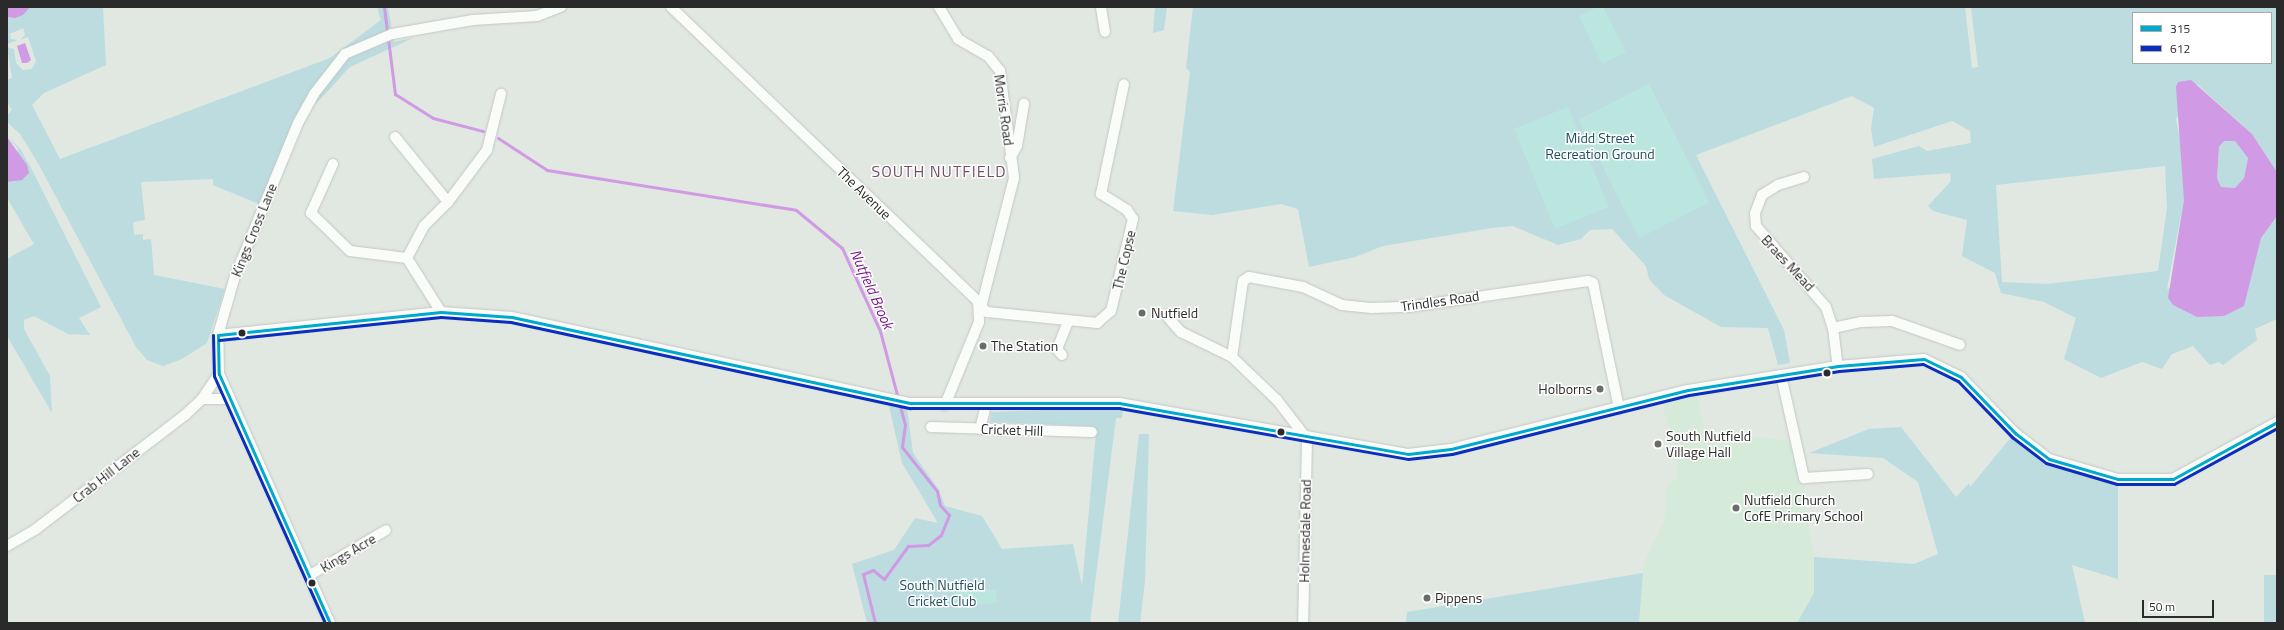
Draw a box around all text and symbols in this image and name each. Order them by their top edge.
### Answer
legend [2132,12,2272,64]
text: 315 [2170,19,2190,38]
text: 612 [2170,39,2190,58]
street label: Morris Road [991,73,1017,147]
park label: Midd Street Recreation Ground [1545,130,1655,162]
district label: SOUTH NUTFIELD [872,161,1006,181]
street label: The Avenue [833,163,895,223]
street label: Kings Cross Lane [228,181,280,279]
street label: The Copse [1109,228,1139,292]
street label: Braes Mead [1758,232,1818,294]
water label: Nutfield Brook [846,246,898,332]
street label: Trindles Road [1400,287,1480,315]
place label: Nutfield [1151,305,1198,321]
marker: Nutfield [1136,307,1148,319]
unlabelled marker [237,328,247,338]
place label: The Station [991,338,1058,354]
marker: The Station [978,341,988,351]
unlabelled marker [1822,368,1832,378]
place label: Holborns [1538,381,1592,397]
marker: Holborns [1595,384,1605,394]
street label: Cricket Hill [981,421,1043,439]
unlabelled marker [1276,427,1286,437]
place label: South Nutfield Village Hall [1666,428,1751,460]
marker: South Nutfield Village Hall [1653,439,1663,449]
street label: Crab Hill Lane [69,444,143,506]
street label: Holmesdale Road [1296,479,1314,583]
place label: Nutfield Church CofE Primary School [1744,492,1863,524]
marker: Nutfield Church CofE Primary School [1731,503,1741,513]
street label: Kings Acre [317,530,379,576]
park label: South Nutfield Cricket Club [899,577,985,610]
unlabelled marker [307,578,317,588]
place label: Pippens [1435,590,1482,606]
scale bar [2144,592,2216,618]
marker: Pippens [1422,593,1432,603]
text: 50 m [2149,597,2175,616]

